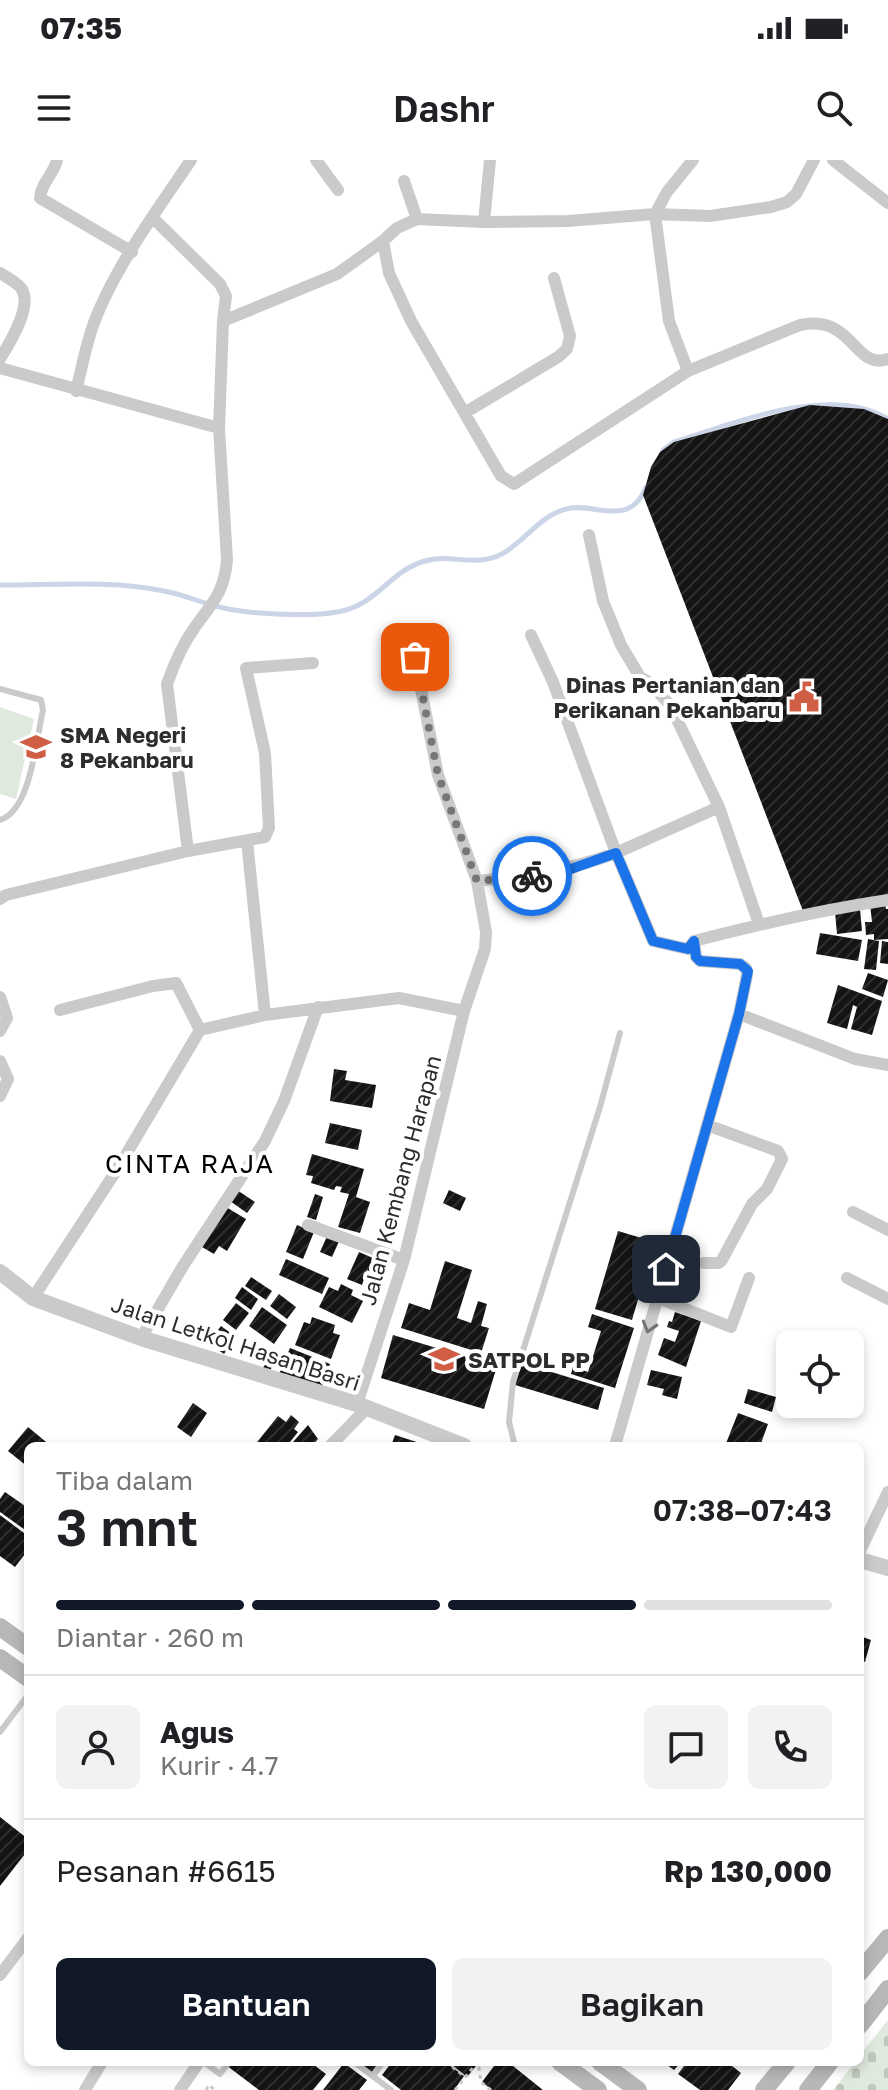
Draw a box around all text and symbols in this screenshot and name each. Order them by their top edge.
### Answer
text: 07:35 [40,10,122,46]
icon: menu [32,86,76,130]
icon: search [812,86,856,130]
text: Dashr [393,87,495,130]
pin [381,623,449,691]
icon: bag [393,635,437,679]
place label: Dinas Pertanian dan Perikanan Pekanbaru [554,671,780,723]
public building icon: Dinas Pertanian dan Perikanan Pekanbaru [787,680,821,714]
place label: SMA Negeri 8 Pekanbaru [60,721,194,773]
school or university icon: SMA Negeri 8 Pekanbaru [19,730,53,764]
courier [492,836,572,916]
icon: bike [510,854,554,898]
street label: Jalan Kembang Harapan [354,1052,446,1308]
district label: CINTA RAJA [105,1148,275,1179]
pin [632,1235,700,1303]
icon: home [644,1247,688,1291]
street label: Jalan Letkol Hasan Basri [108,1290,364,1396]
one-way arrow [642,1320,658,1334]
map controls [776,1330,864,1418]
button: locate [776,1330,864,1418]
school or university icon: SATPOL PP [427,1342,461,1376]
place label: SATPOL PP [468,1346,590,1373]
text: Tiba dalam [56,1465,193,1496]
text: 07:38–07:43 [653,1492,832,1528]
text: 3 mnt [56,1495,198,1557]
text: Diantar · 260 m [56,1622,244,1653]
button: person [56,1705,140,1789]
button: chat [644,1705,728,1789]
button: phone [748,1705,832,1789]
text: Agus [160,1714,234,1750]
text: Kurir · 4.7 [160,1750,279,1781]
text: Pesanan #6615 [56,1853,276,1889]
text: Rp 130,000 [664,1853,832,1889]
button: Bantuan [56,1958,436,2050]
button: Bagikan [452,1958,832,2050]

